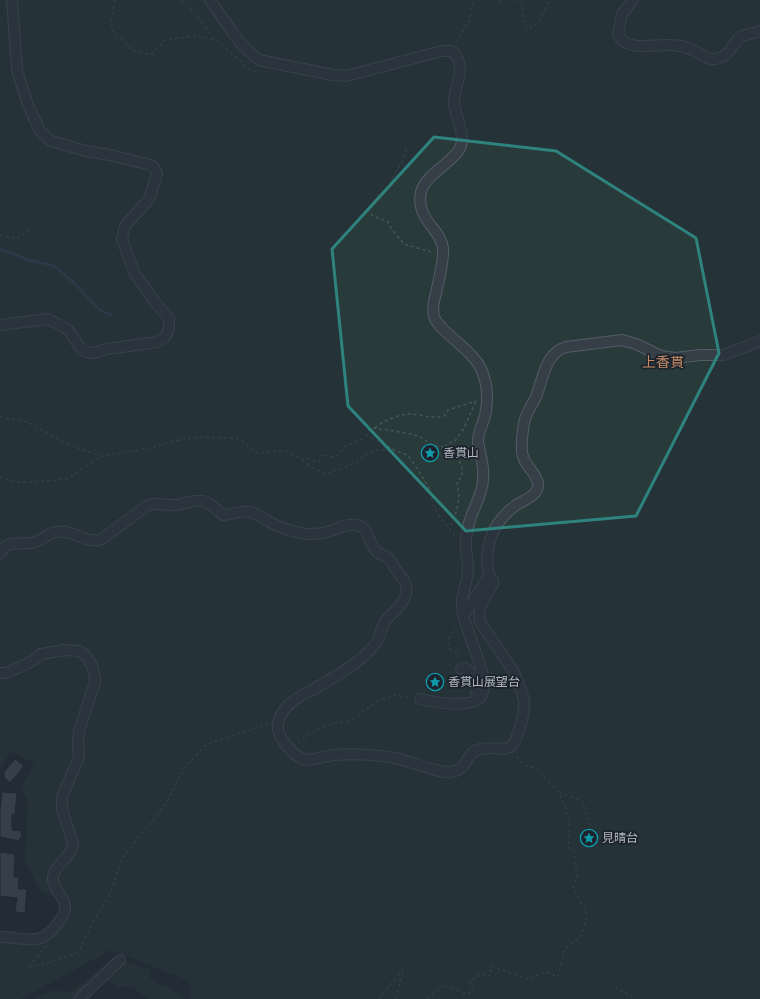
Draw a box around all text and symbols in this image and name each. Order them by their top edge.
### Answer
district label: 上香貫 [642,354,684,371]
place icon: 香貫山 [420,443,440,463]
place label: 香貫山 [443,446,479,460]
place icon: 香貫山展望台 [425,672,445,692]
place label: 香貫山展望台 [448,675,520,689]
place icon: 見晴台 [579,828,599,848]
place label: 見晴台 [602,831,638,845]

